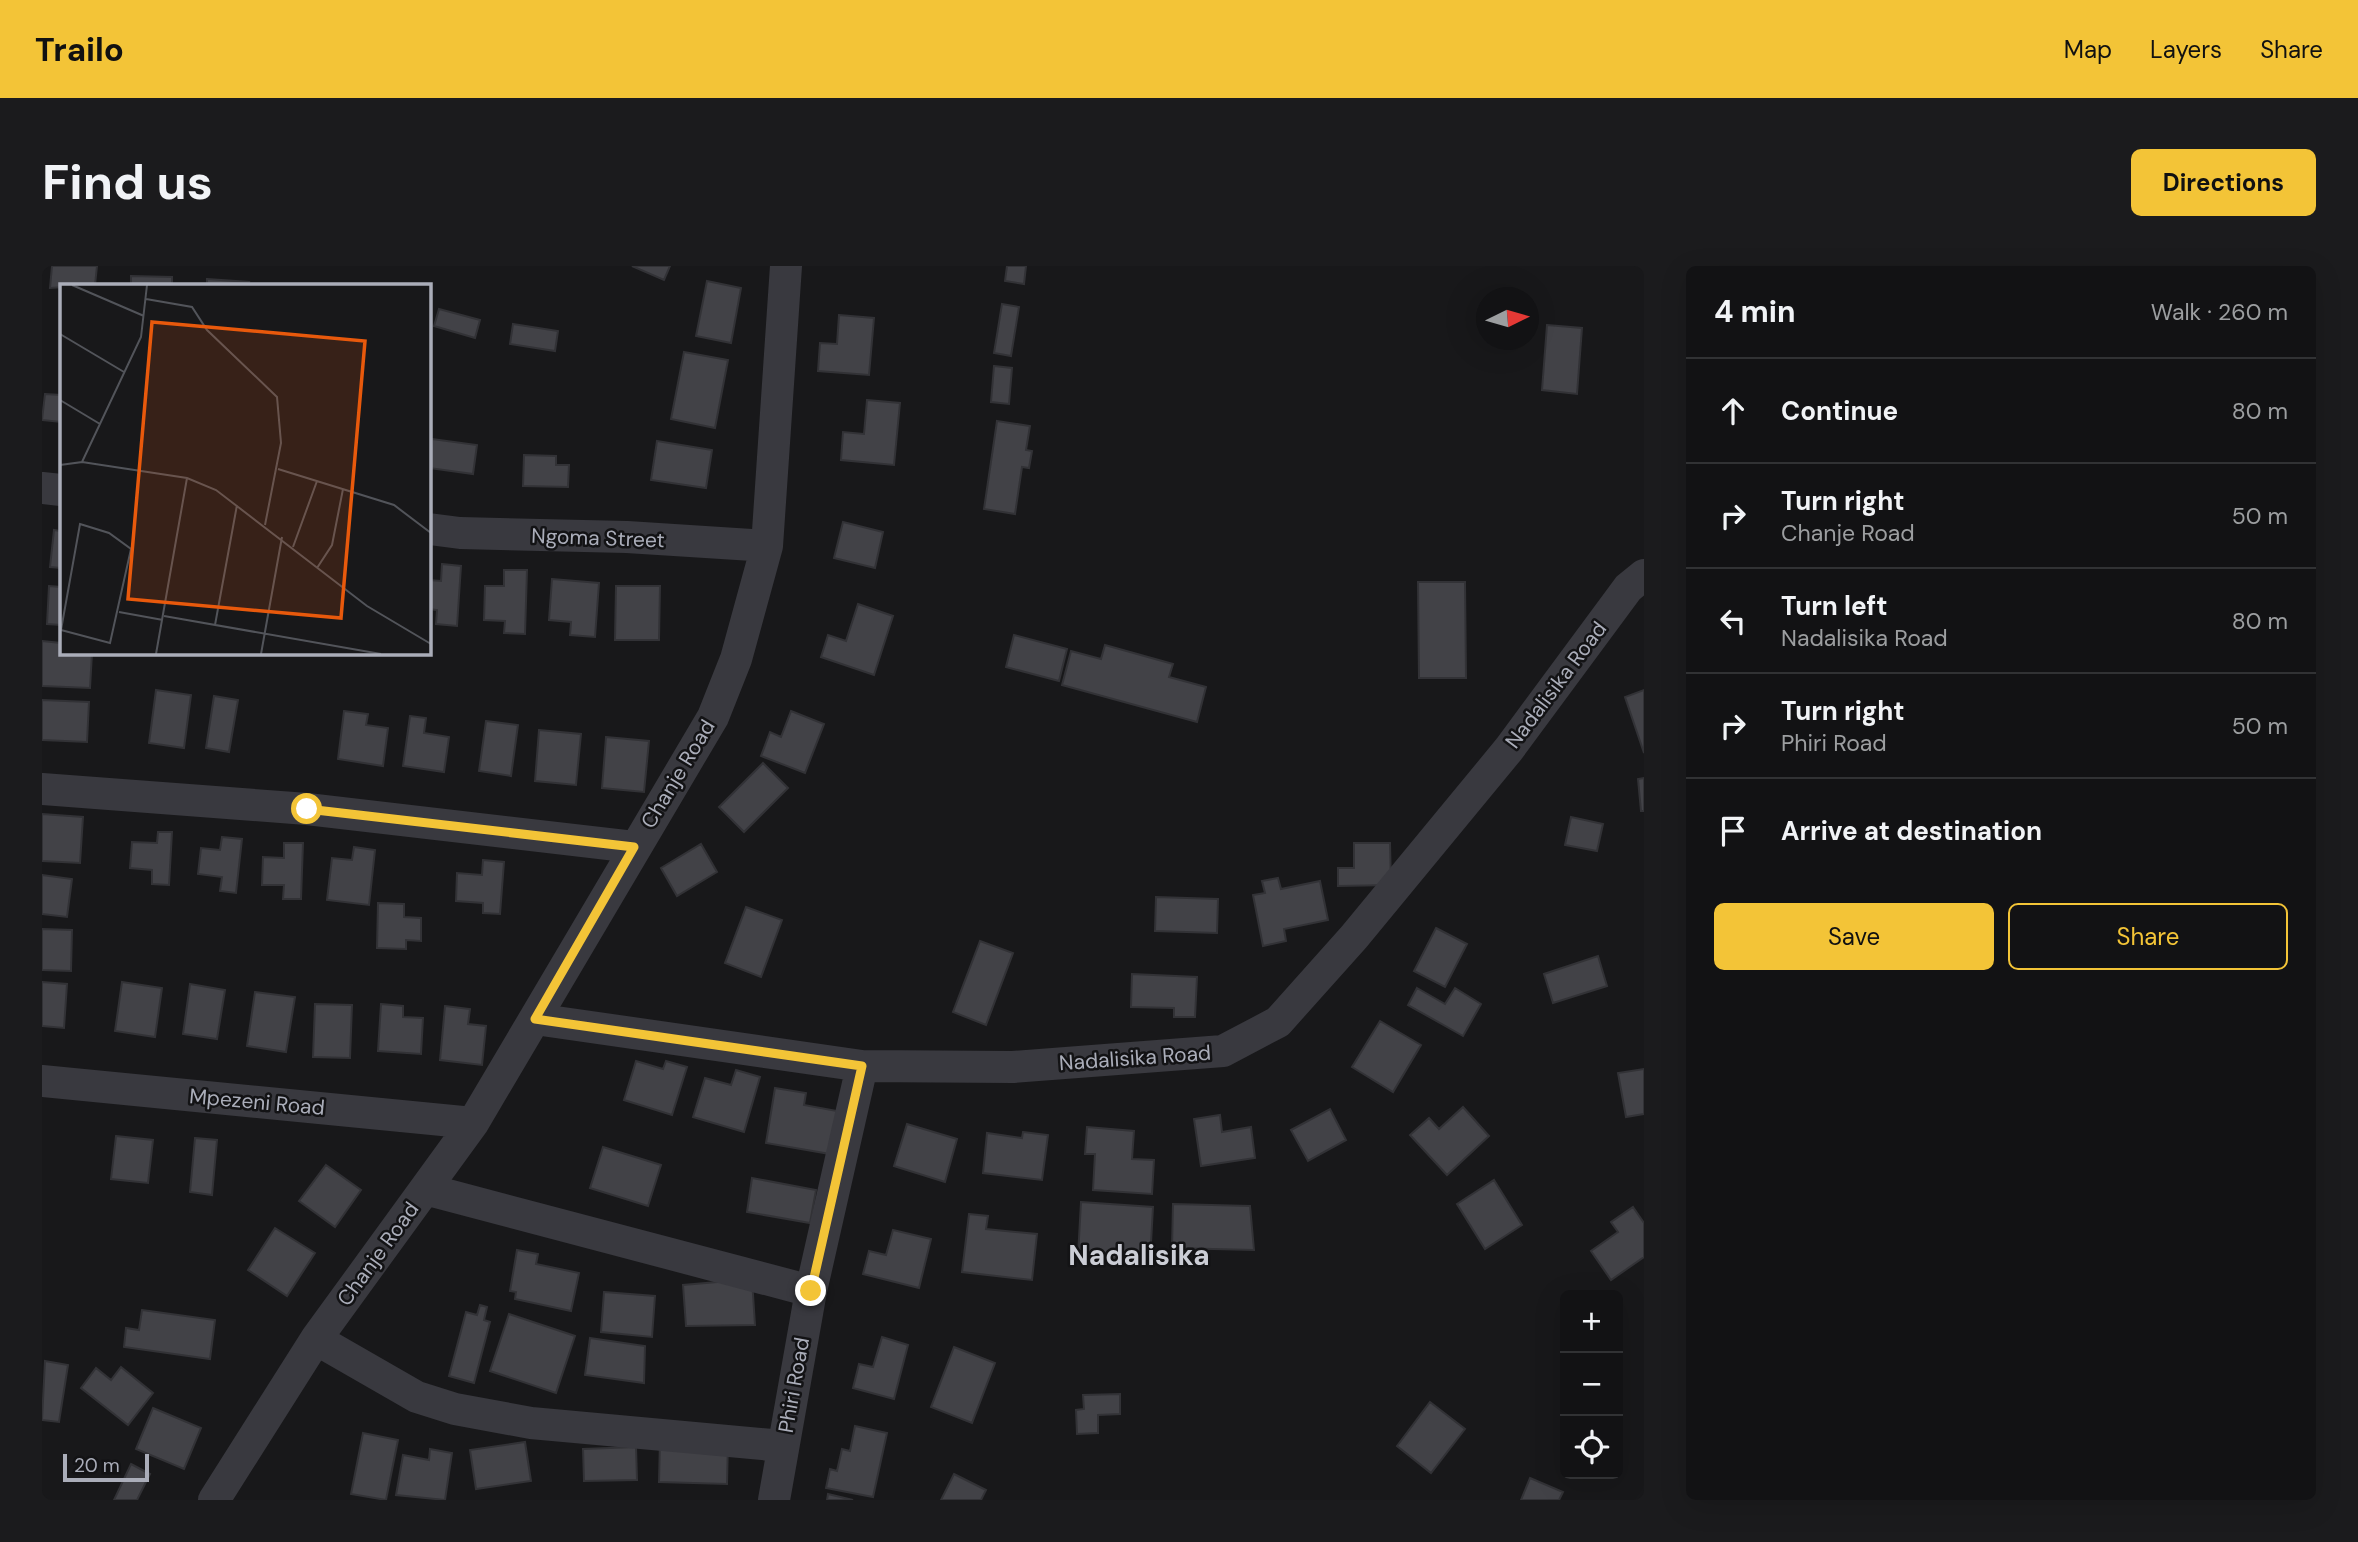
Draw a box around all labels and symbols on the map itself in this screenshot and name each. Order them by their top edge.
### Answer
inset map [60,284,430,654]
north arrow [1476,287,1539,350]
street label: Ngoma Street [531,522,665,554]
street label: Nadalisika Road [1499,616,1613,754]
street label: Chanje Road [635,714,721,834]
route start [291,793,322,824]
street label: Nadalisika Road [1058,1039,1212,1077]
street label: Mpezeni Road [188,1082,326,1122]
street label: Chanje Road [331,1196,425,1312]
district label: Nadalisika [1068,1237,1210,1274]
route end [795,1275,826,1306]
street label: Phiri Road [772,1335,816,1435]
scale bar [63,1451,149,1483]

